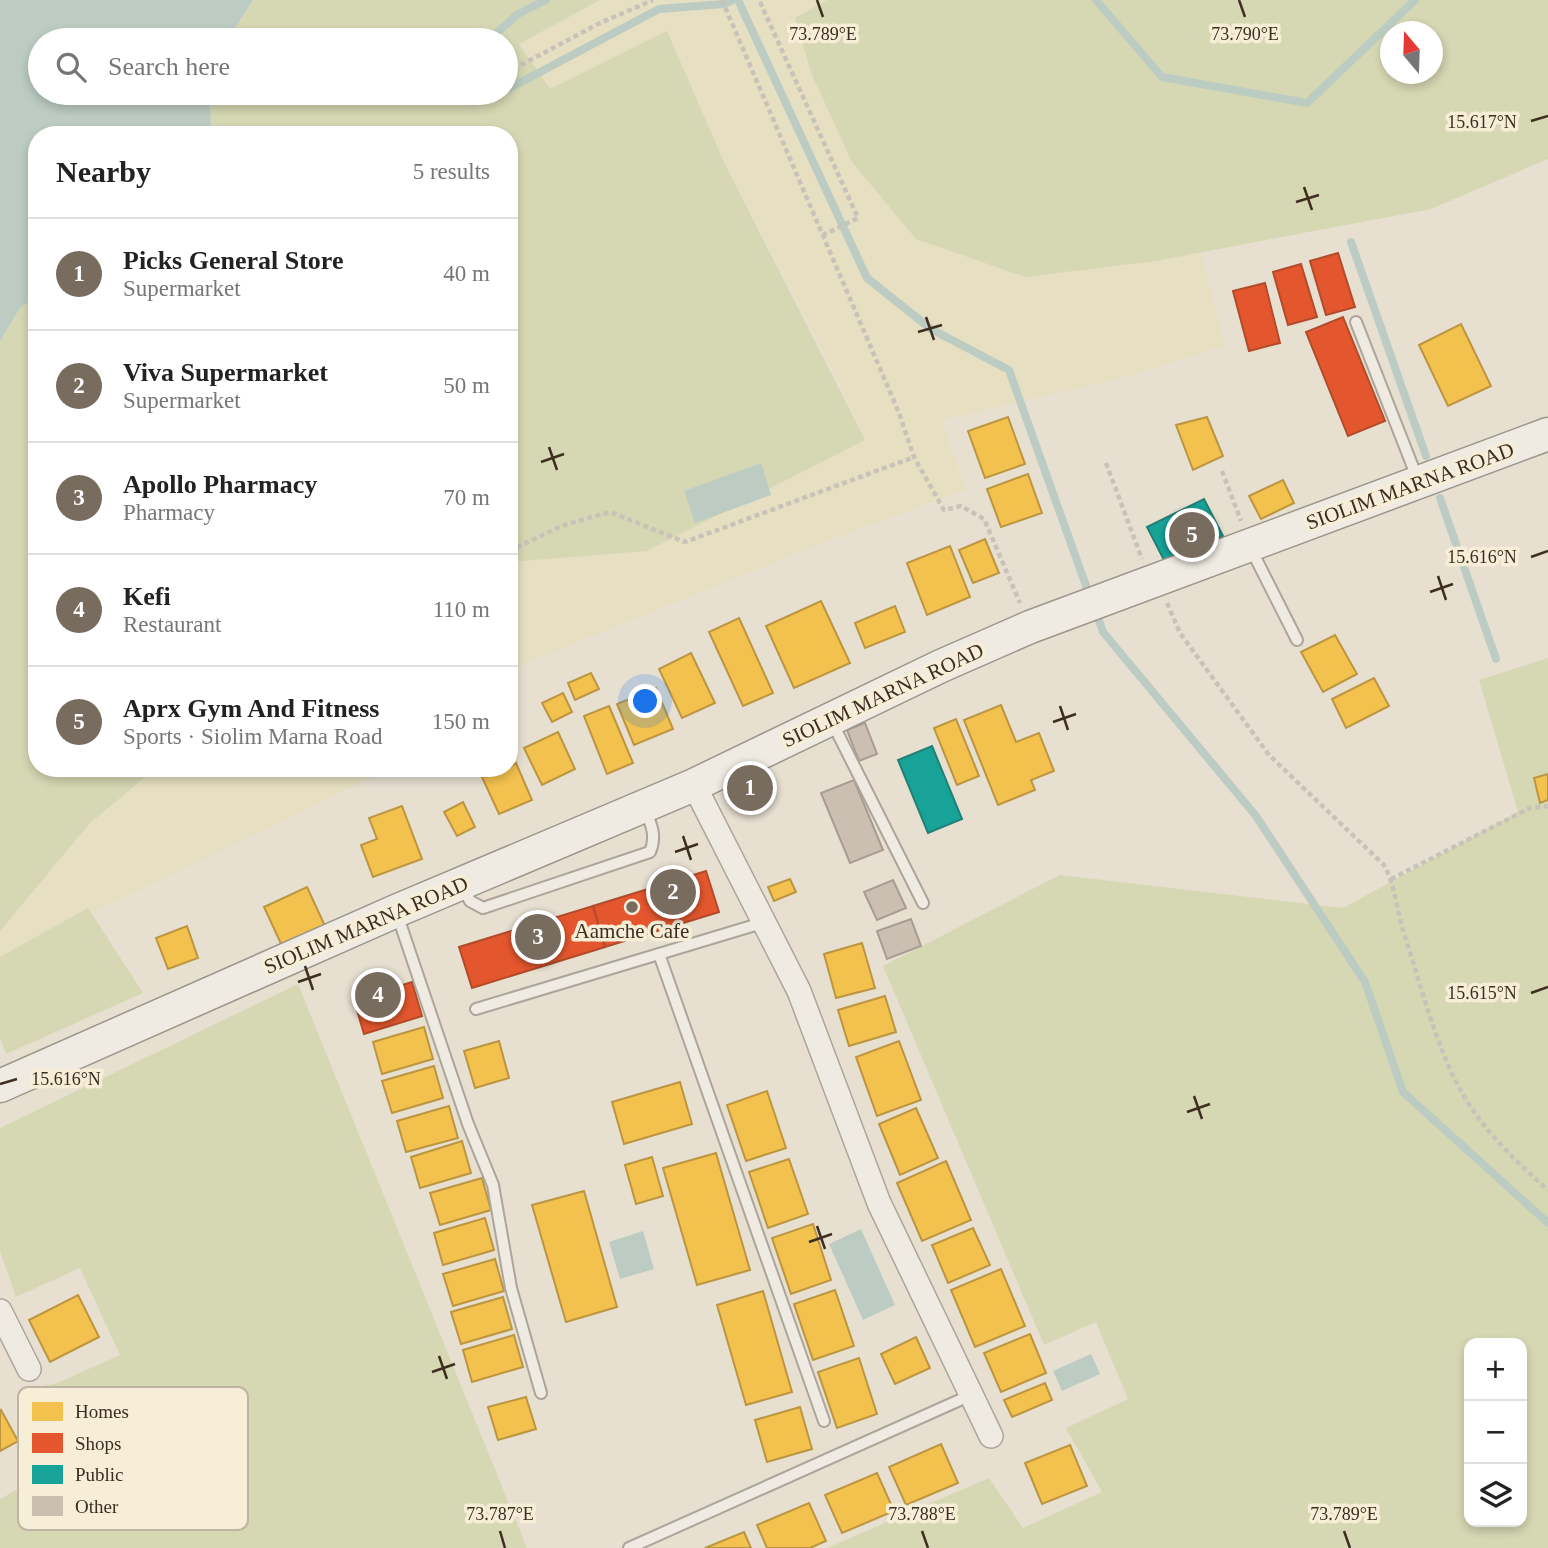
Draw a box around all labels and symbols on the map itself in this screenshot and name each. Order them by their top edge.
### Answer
north arrow [1380,21,1443,84]
text: 73.789°E [789,24,857,44]
text: 73.790°E [1211,24,1279,44]
text: 15.617°N [1447,112,1517,132]
street label: SIOLIM MARNA ROAD [1303,437,1517,535]
pin: 5 [1169,509,1215,561]
text: 15.616°N [1447,547,1517,567]
street label: SIOLIM MARNA ROAD [779,638,987,752]
your location [628,684,662,718]
pin: 1 [727,762,773,814]
pin: 2 [650,866,696,918]
street label: SIOLIM MARNA ROAD [260,871,472,979]
marker: Aamche Cafe [624,899,640,915]
pin: 3 [515,911,561,963]
place label: Aamche Cafe [575,919,689,943]
pin: 4 [355,969,401,1021]
text: 15.615°N [1447,983,1517,1003]
text: 15.616°N [31,1069,101,1089]
legend [18,1387,248,1530]
text: Homes [75,1401,129,1422]
text: Shops [75,1433,121,1454]
text: Public [75,1464,124,1485]
text: Other [75,1496,119,1517]
text: 73.787°E [466,1504,534,1524]
text: 73.788°E [888,1504,956,1524]
text: 73.789°E [1310,1504,1378,1524]

